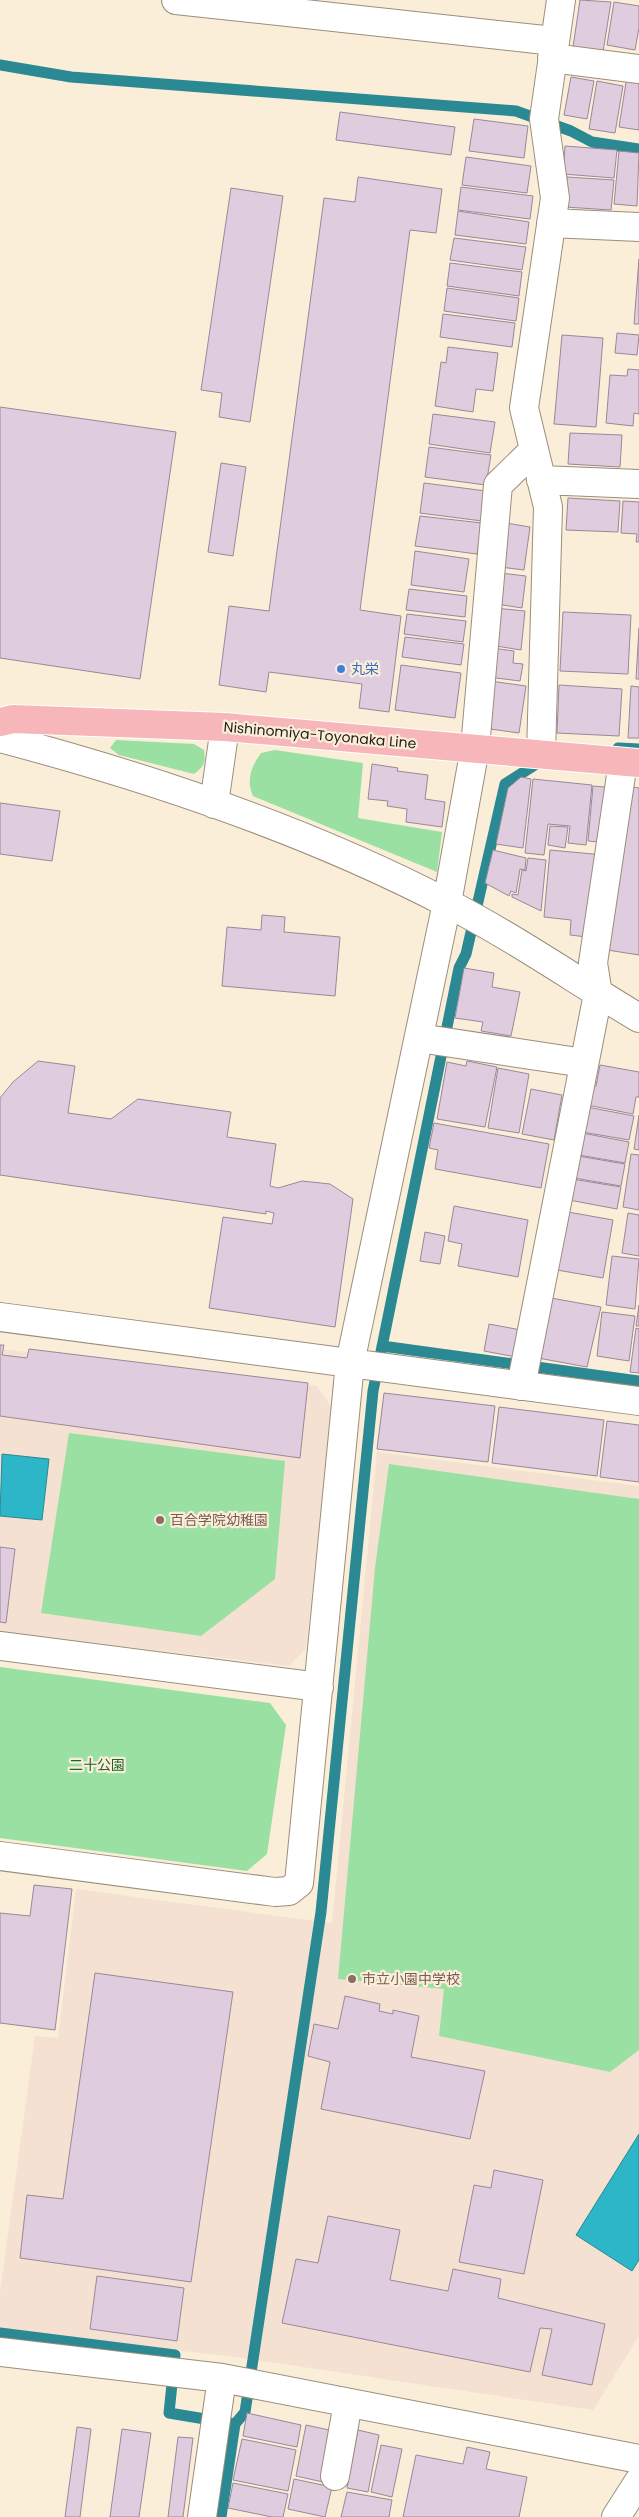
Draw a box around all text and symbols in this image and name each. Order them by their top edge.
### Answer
place label: 丸栄 [351,659,379,679]
marker: 丸栄 [335,663,347,675]
street label: Nishinomiya-Toyonaka Line [223,717,417,753]
place label: 百合学院幼稚園 [170,1510,268,1530]
marker: 百合学院幼稚園 [154,1514,166,1526]
park label: 二十公園 [69,1755,125,1775]
place label: 市立小園中学校 [362,1969,460,1989]
marker: 市立小園中学校 [346,1973,358,1985]

